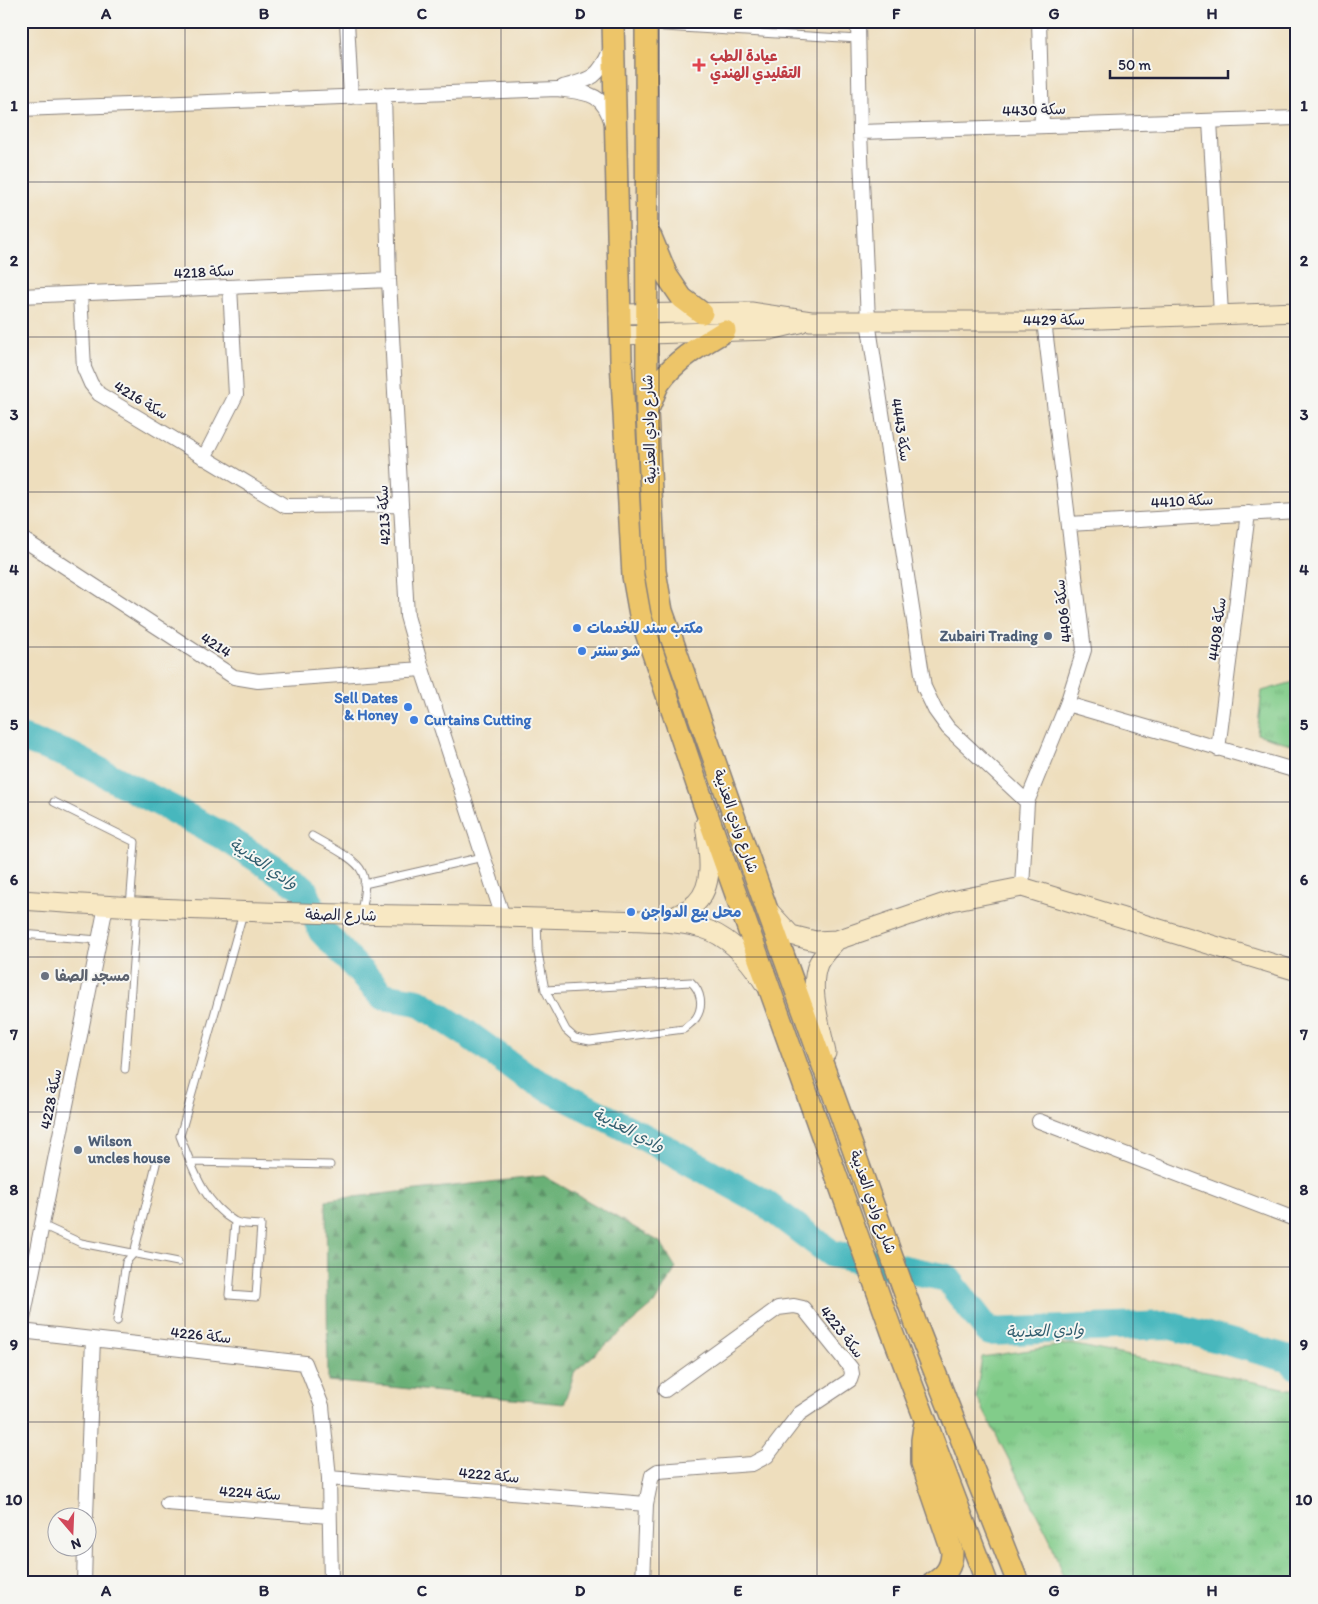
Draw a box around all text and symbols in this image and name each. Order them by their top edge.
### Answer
text: A [100,4,112,23]
text: B [259,4,270,23]
text: C [417,4,428,23]
text: D [575,4,586,23]
text: E [734,4,743,23]
text: F [892,4,901,23]
text: G [1048,4,1060,23]
text: H [1206,4,1218,23]
place label: عيادة الطب التقليدي الهندي [710,47,801,85]
scale bar [1110,48,1228,80]
text: 50 m [1118,56,1151,74]
marker: عيادة الطب التقليدي الهندي [692,58,706,72]
text: 1 [10,96,18,115]
text: 1 [1300,96,1308,115]
street label: سكة 4430 [1002,100,1066,120]
text: 2 [10,251,19,270]
text: 2 [1300,251,1309,270]
street label: سكة 4218 [173,261,235,283]
street label: سكة 4429 [1023,310,1085,330]
street label: شارع وادي العذيبة [638,374,662,484]
street label: سكة 4216 [111,377,171,423]
street label: سكة 4443 [887,397,915,463]
text: 3 [10,405,19,424]
text: 3 [1300,405,1309,424]
street label: سكة 4213 [373,484,395,546]
street label: سكة 4410 [1150,490,1214,512]
text: 4 [9,560,19,579]
text: 4 [1299,560,1309,579]
street label: سكة 4406 [1050,578,1076,644]
street label: سكة 4408 [1204,596,1230,662]
place label: مكتب سند للخدمات [587,619,703,637]
marker: مكتب سند للخدمات [571,622,583,634]
place label: Zubairi Trading [940,627,1038,646]
street label: 4214 [197,628,235,662]
marker: Zubairi Trading [1042,630,1054,642]
place label: شو سنتر [590,642,640,661]
marker: شو سنتر [576,645,588,657]
place label: Sell Dates & Honey [334,689,399,725]
marker: Sell Dates & Honey [402,701,414,713]
place label: Curtains Cutting [424,711,531,730]
marker: Curtains Cutting [408,714,420,726]
text: 5 [10,715,19,734]
text: 5 [1300,715,1309,734]
street label: شارع وادي العذيبة [708,767,762,876]
water label: وادي العذيبة [225,834,302,895]
text: 6 [10,870,19,889]
text: 6 [1300,870,1309,889]
place label: محل بيع الدواجن [641,903,741,923]
street label: شارع الصفة [305,905,377,926]
marker: محل بيع الدواجن [625,906,637,918]
place label: مسجد الصفا [55,967,130,985]
marker: مسجد الصفا [39,970,51,982]
text: 7 [9,1025,18,1044]
text: 7 [1299,1025,1308,1044]
street label: سكة 4228 [36,1067,66,1131]
water label: وادي العذيبة [589,1103,668,1158]
place label: Wilson uncles house [87,1132,170,1167]
marker: Wilson uncles house [72,1144,84,1156]
street label: شارع وادي العذيبة [844,1148,900,1257]
text: 8 [10,1180,19,1199]
text: 8 [1300,1180,1309,1199]
street label: سكة 4223 [816,1302,868,1362]
water label: وادي العذيبة [1006,1320,1085,1343]
street label: سكة 4226 [170,1323,232,1347]
text: 9 [10,1335,18,1354]
text: 9 [1300,1335,1308,1354]
street label: سكة 4222 [458,1463,520,1487]
street label: سكة 4224 [218,1482,282,1504]
text: 10 [5,1490,23,1509]
text: 10 [1295,1490,1313,1509]
north arrow [48,1506,98,1556]
text: N [69,1534,83,1553]
text: A [100,1581,112,1600]
text: B [259,1581,270,1600]
text: C [417,1581,428,1600]
text: D [575,1581,586,1600]
text: E [734,1581,743,1600]
text: F [892,1581,901,1600]
text: G [1048,1581,1060,1600]
text: H [1206,1581,1218,1600]

